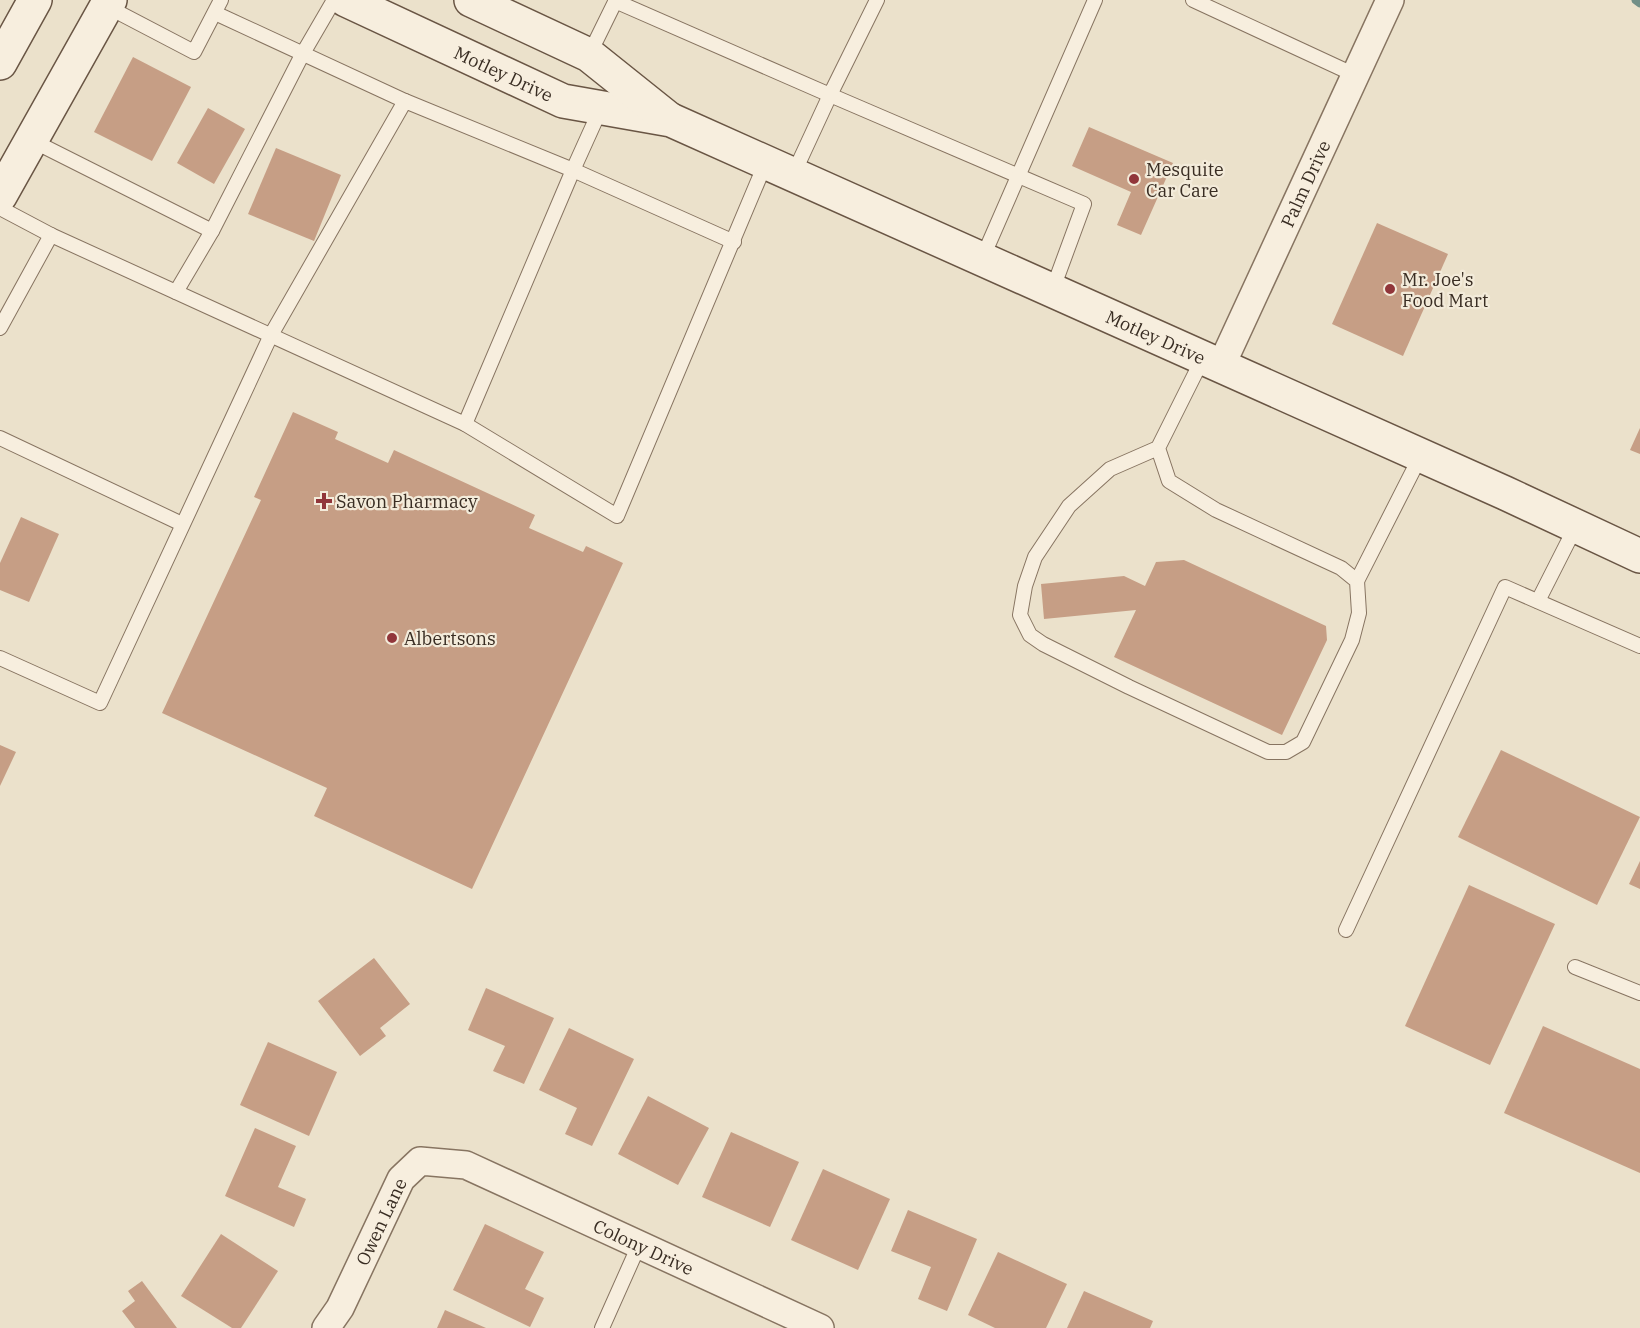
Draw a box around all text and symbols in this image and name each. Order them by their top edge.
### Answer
street label: Motley Drive [451,41,557,106]
street label: Palm Drive [1275,136,1335,231]
place label: Mesquite Car Care [1146,158,1224,202]
marker: Mesquite Car Care [1127,172,1141,186]
place label: Mr. Joe's Food Mart [1402,268,1488,312]
marker: Mr. Joe's Food Mart [1383,282,1397,296]
street label: Motley Drive [1102,305,1209,369]
place label: Savon Pharmacy [336,490,478,513]
marker: Savon Pharmacy [317,494,331,508]
place label: Albertsons [404,627,496,650]
marker: Albertsons [385,631,399,645]
street label: Owen Lane [350,1174,411,1269]
street label: Colony Drive [590,1214,697,1280]

